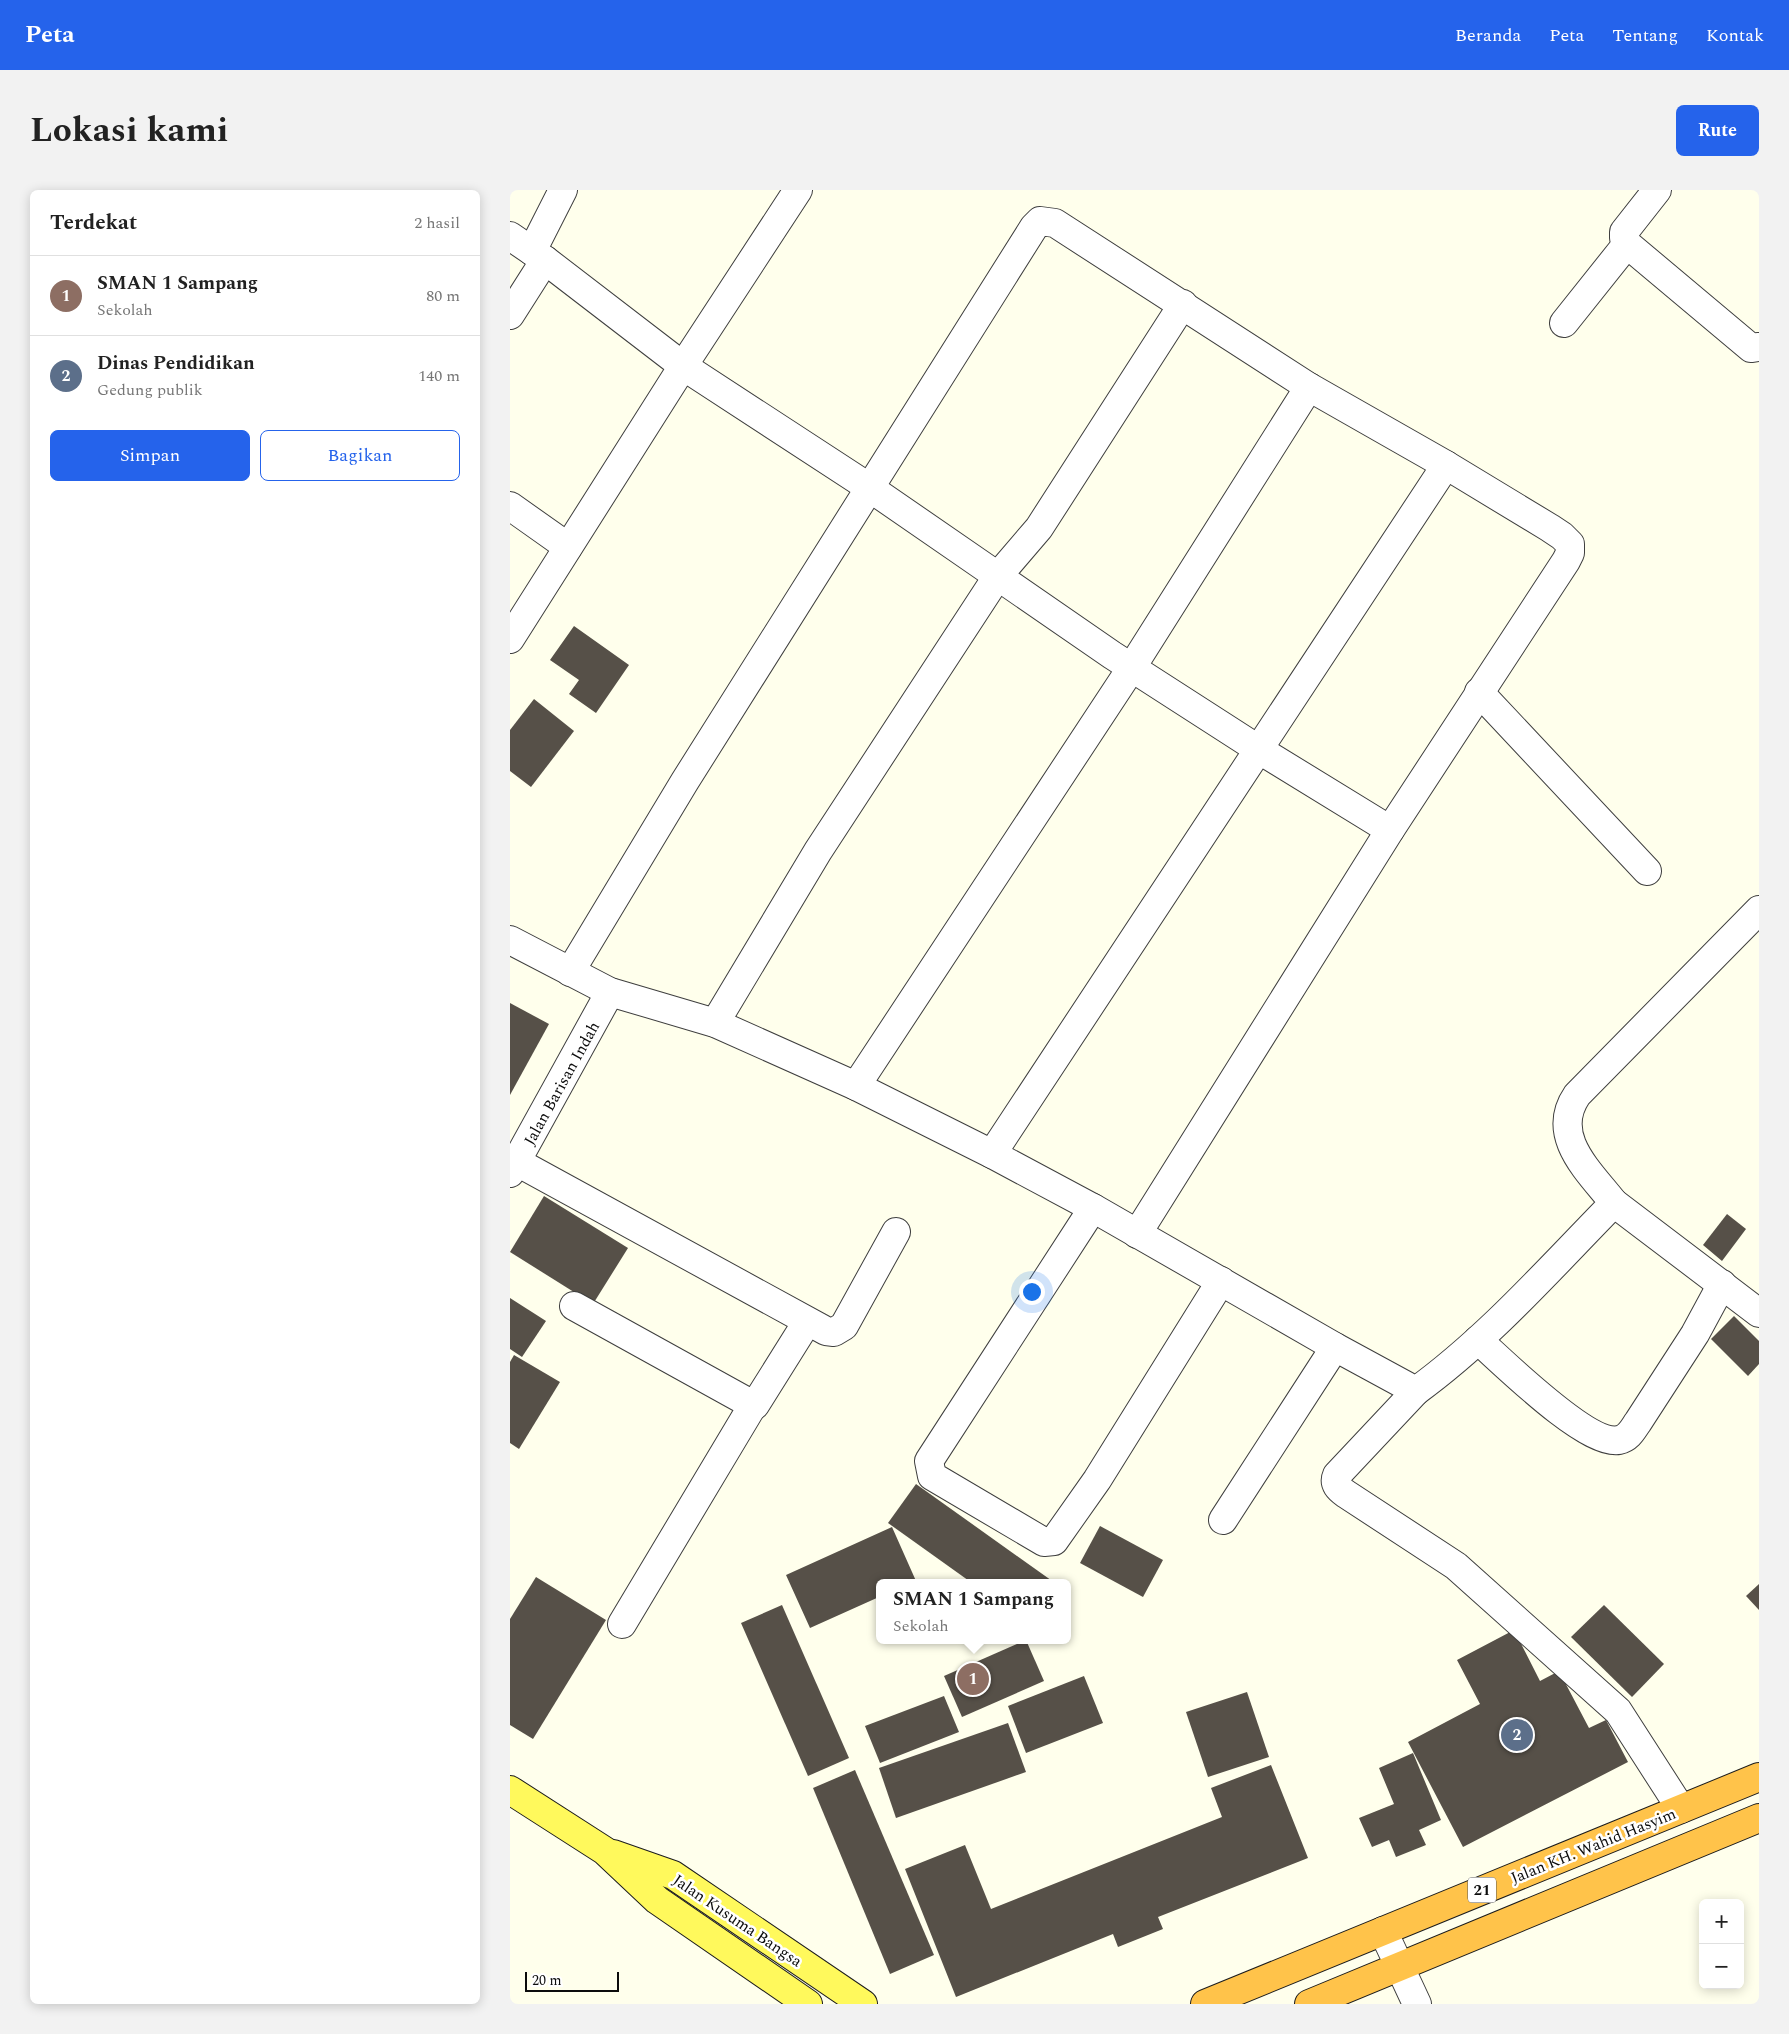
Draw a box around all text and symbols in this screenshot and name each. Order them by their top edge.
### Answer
text: Peta [25,17,75,53]
text: Beranda [1455,22,1521,49]
text: Peta [1549,22,1584,49]
text: Tentang [1612,22,1678,49]
text: Kontak [1706,22,1764,49]
text: Lokasi kami [30,104,229,157]
button: Rute [1676,105,1759,156]
text: Terdekat [50,207,137,239]
text: 2 hasil [414,211,460,235]
text: SMAN 1 Sampang [97,269,258,298]
text: 1 [62,284,70,308]
text: 80 m [426,284,460,308]
text: Sekolah [97,298,153,322]
text: Dinas Pendidikan [97,349,255,378]
text: 2 [62,364,70,388]
text: 140 m [418,364,460,388]
text: Gedung publik [97,378,203,402]
button: Simpan [50,430,250,481]
button: Bagikan [260,430,460,481]
street label: Jalan Barisan Indah [518,1017,606,1150]
your location [1019,1279,1045,1305]
popup [876,1579,1071,1644]
text: SMAN 1 Sampang [893,1585,1054,1614]
text: Sekolah [893,1614,949,1638]
pin: 1 [957,1660,989,1698]
pin: 2 [1501,1716,1533,1754]
street label: Jalan KH. Wahid Hasyim [1507,1802,1680,1890]
street label: Jalan Kusuma Bangsa [668,1868,807,1973]
road number: 21 [1468,1878,1496,1902]
map controls [1699,1899,1744,1989]
button: + [1699,1899,1744,1944]
button: − [1699,1944,1744,1989]
scale bar [525,1969,619,1992]
text: 20 m [532,1970,562,1991]

